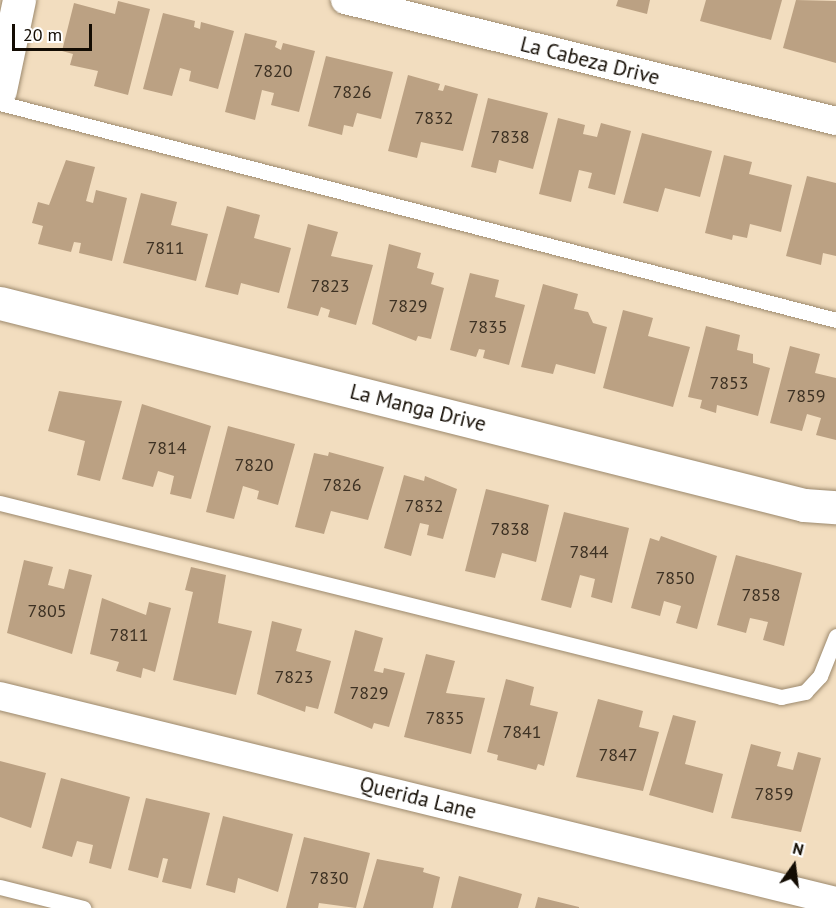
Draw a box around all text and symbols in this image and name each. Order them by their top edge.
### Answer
scale bar [15,12,94,50]
text: 20 m [23,23,62,46]
street label: La Cabeza Drive [518,32,662,90]
house number: 7820 [253,60,293,82]
house number: 7826 [332,81,372,103]
house number: 7832 [414,107,454,129]
house number: 7838 [490,126,530,148]
house number: 7811 [145,237,185,259]
house number: 7823 [310,275,350,297]
house number: 7829 [388,295,428,317]
house number: 7835 [468,316,508,338]
house number: 7853 [709,372,749,394]
street label: La Manga Drive [347,379,489,437]
house number: 7859 [786,385,826,407]
house number: 7814 [147,437,187,459]
house number: 7820 [234,454,274,476]
house number: 7826 [322,474,362,496]
house number: 7832 [404,495,444,517]
house number: 7838 [490,518,530,540]
house number: 7844 [569,541,609,563]
house number: 7850 [655,567,695,589]
house number: 7858 [741,584,781,606]
house number: 7805 [27,600,67,622]
house number: 7811 [109,624,149,646]
house number: 7823 [274,666,314,688]
house number: 7829 [349,682,389,704]
house number: 7835 [425,707,465,729]
house number: 7841 [502,721,542,743]
house number: 7847 [598,744,638,766]
street label: Querida Lane [357,771,479,825]
house number: 7859 [754,783,794,805]
north arrow [764,836,824,896]
text: N [791,838,806,860]
house number: 7830 [309,867,349,889]

